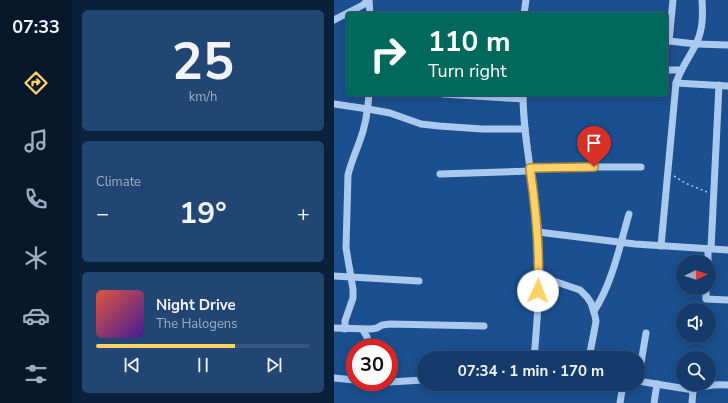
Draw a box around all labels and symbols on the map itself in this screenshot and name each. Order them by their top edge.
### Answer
pin [577,126,611,167]
north arrow [676,255,716,295]
position arrow [517,270,559,312]
speed limit sign: 30 [346,339,398,391]

